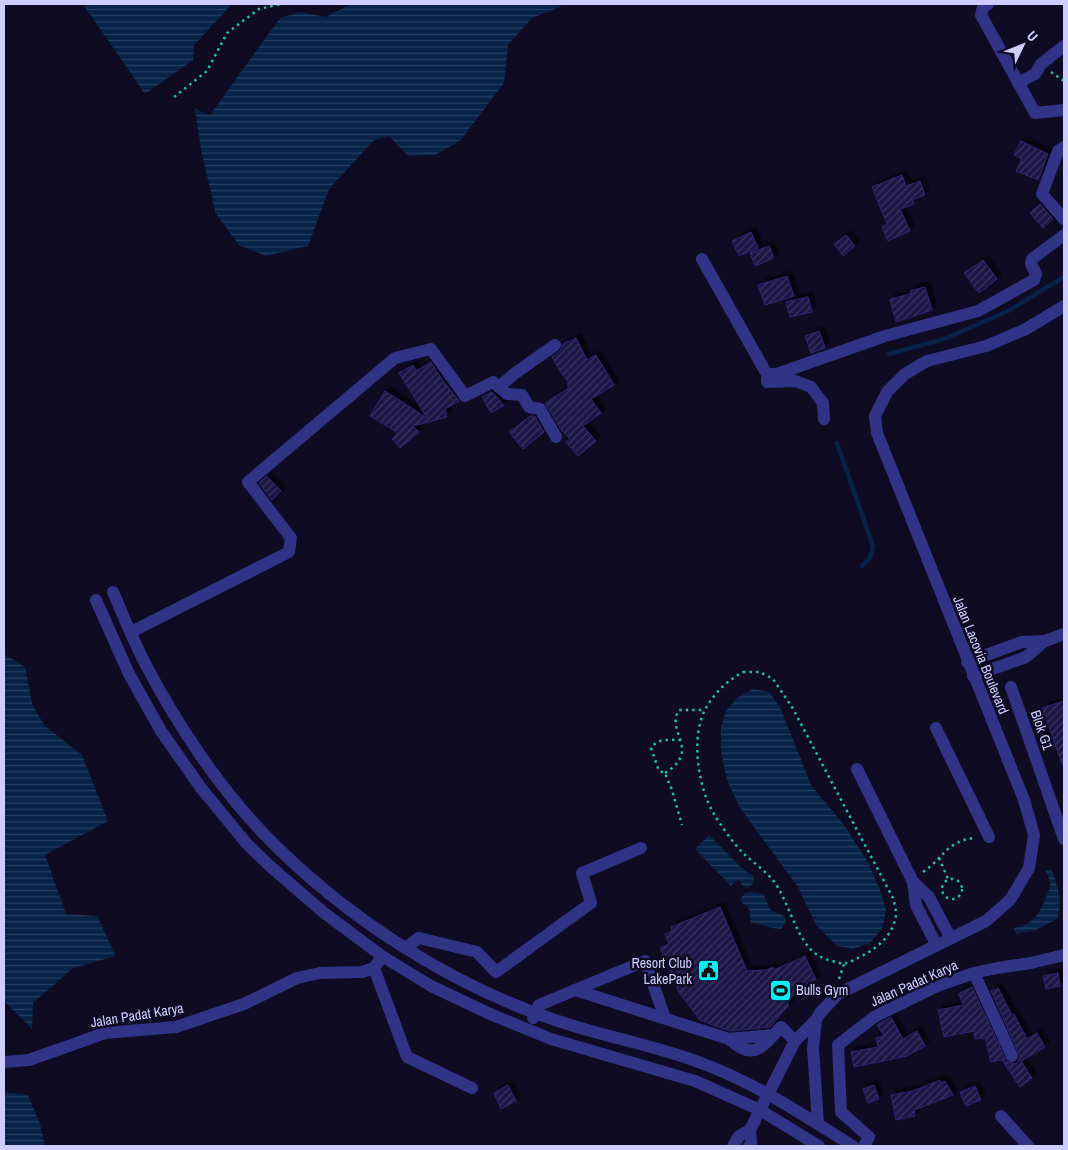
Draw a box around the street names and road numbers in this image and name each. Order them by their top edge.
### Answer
street label: Jalan Lacovia Boulevard [949,593,1013,717]
street label: Blok G1 [1027,708,1057,753]
street label: Jalan Padat Karya [867,955,961,1010]
street label: Jalan Padat Karya [89,999,185,1031]

